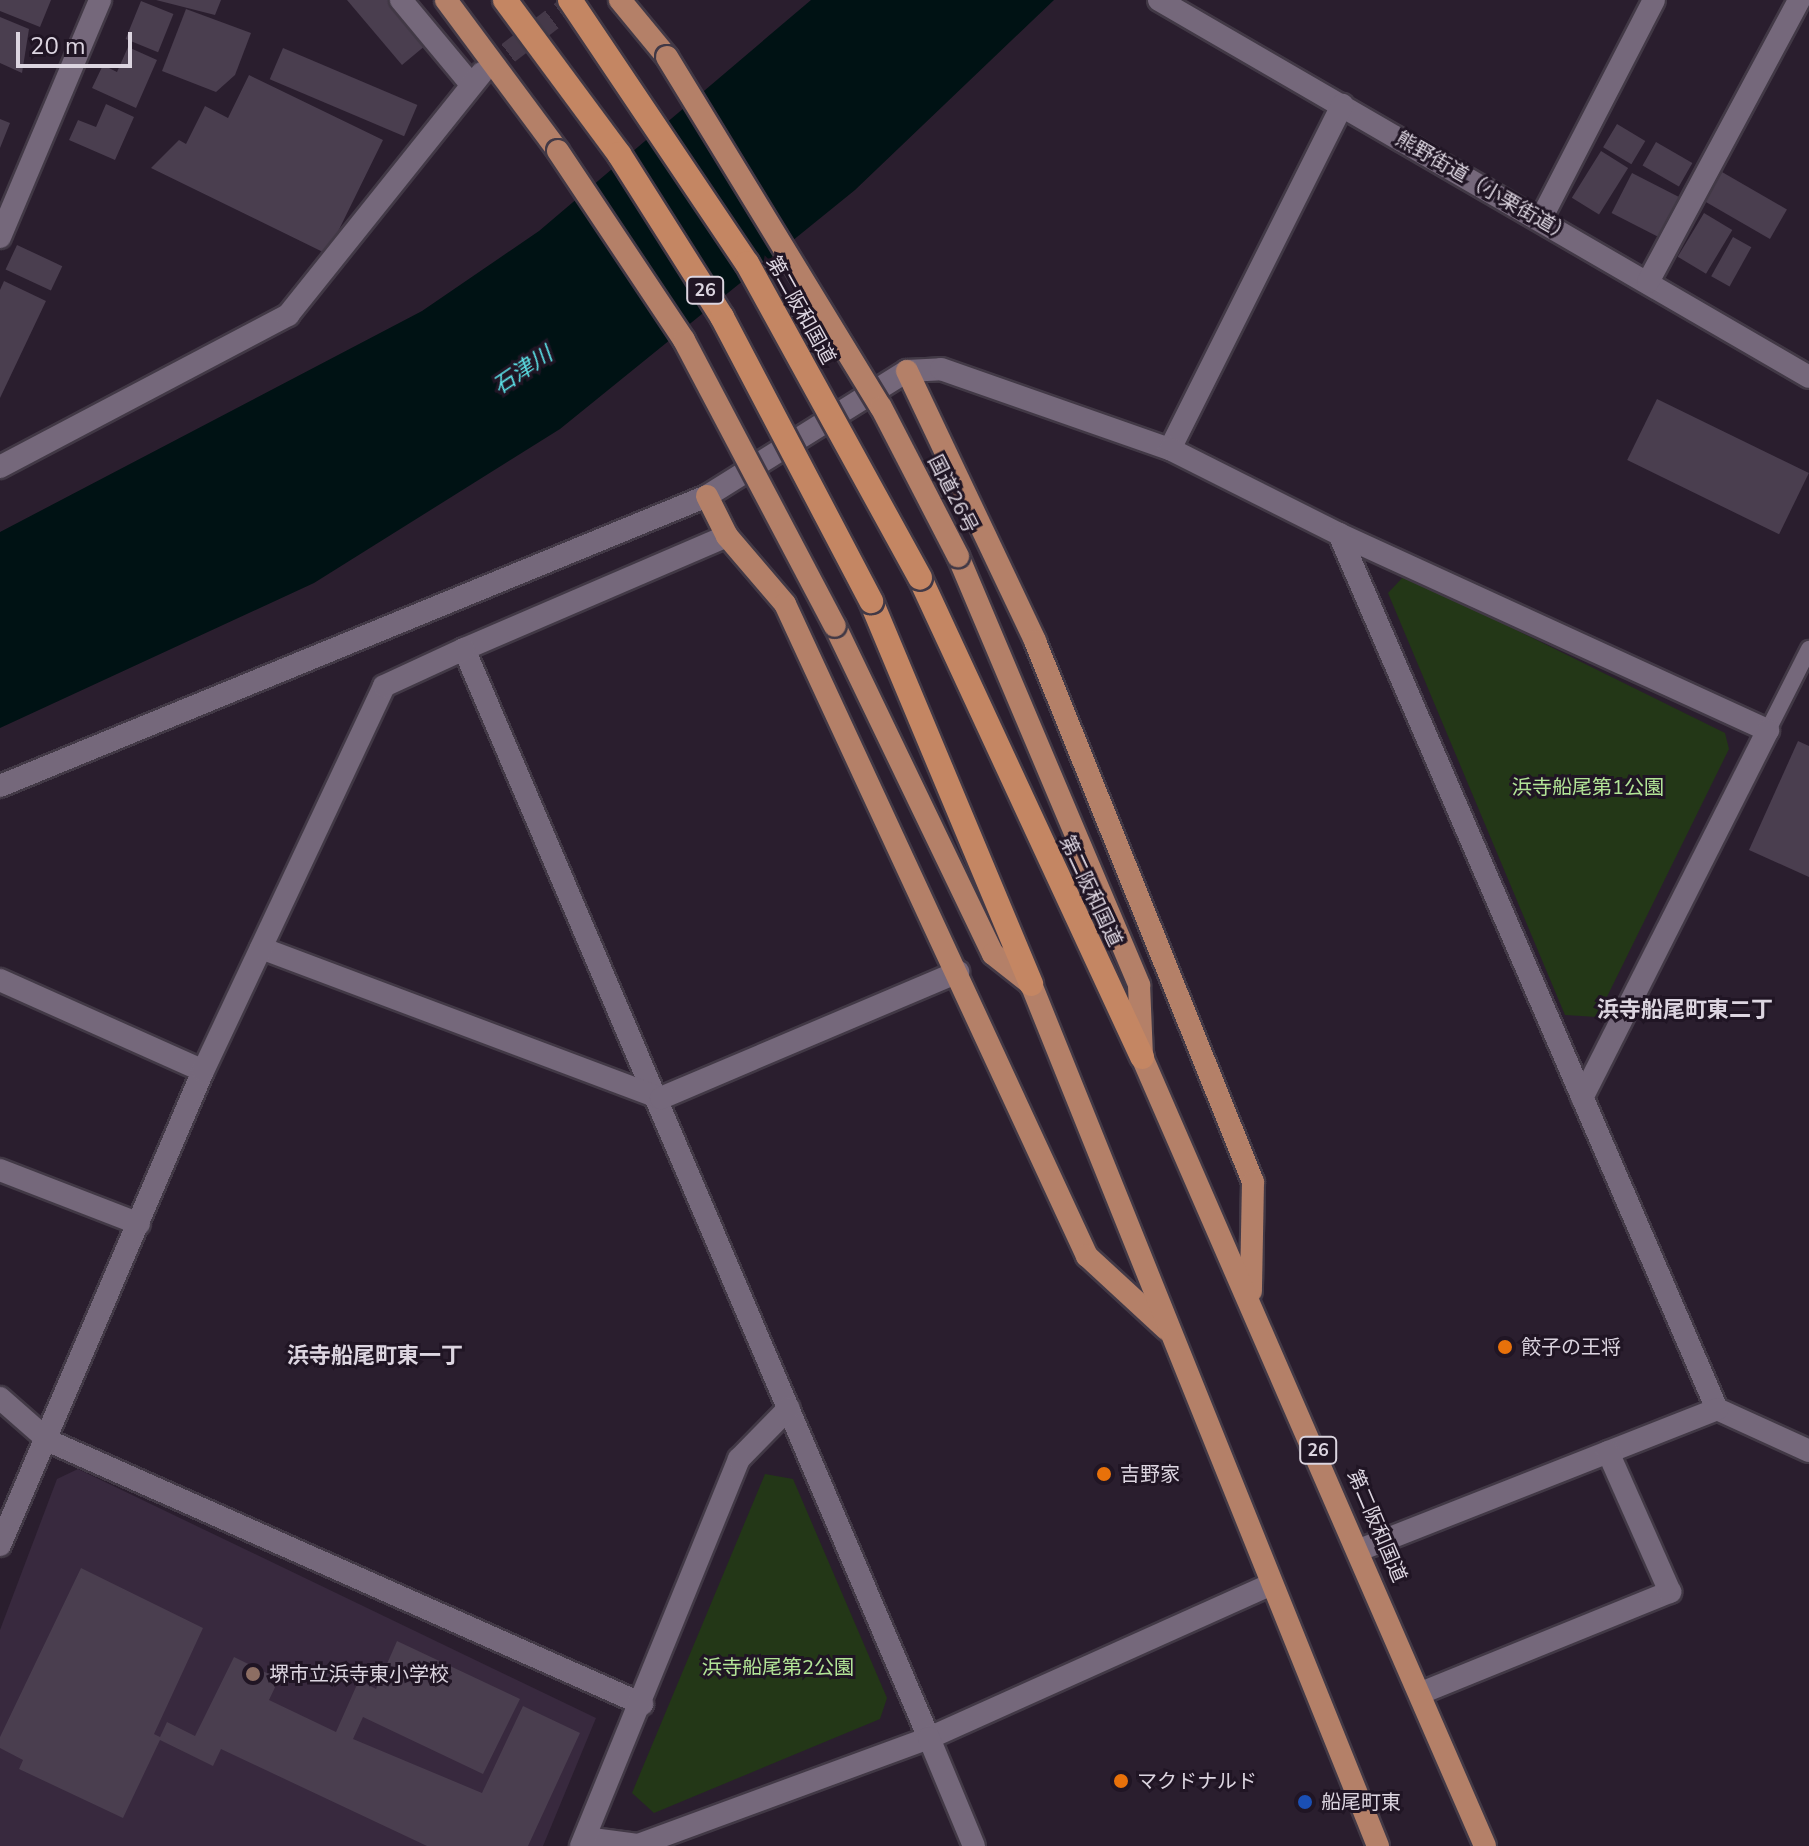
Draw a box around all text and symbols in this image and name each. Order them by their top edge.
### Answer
scale bar [20,16,136,66]
text: 20 m [30,30,86,62]
street label: 熊野街道（小栗街道） [1391,127,1577,247]
street label: 第二阪和国道 [761,252,841,368]
road number: 26 [685,276,725,304]
water label: 石津川 [488,342,558,400]
street label: 国道26号 [923,451,983,537]
park label: 浜寺船尾第1公園 [1512,775,1664,799]
street label: 第二阪和国道 [1055,832,1127,950]
district label: 浜寺船尾町東二丁 [1597,998,1773,1024]
place label: 餃子の王将 [1521,1335,1621,1359]
marker: 餃子の王将 [1496,1338,1514,1356]
district label: 浜寺船尾町東一丁 [287,1344,463,1370]
road number: 26 [1298,1436,1338,1464]
place label: 吉野家 [1120,1462,1180,1486]
marker: 吉野家 [1095,1465,1113,1483]
street label: 第二阪和国道 [1343,1466,1411,1586]
park label: 浜寺船尾第2公園 [702,1655,854,1679]
place label: 堺市立浜寺東小学校 [269,1662,449,1686]
marker: 堺市立浜寺東小学校 [244,1665,262,1683]
place label: マクドナルド [1137,1769,1257,1793]
marker: マクドナルド [1112,1772,1130,1790]
place label: 船尾町東 [1321,1790,1401,1814]
marker: 船尾町東 [1296,1793,1314,1811]

